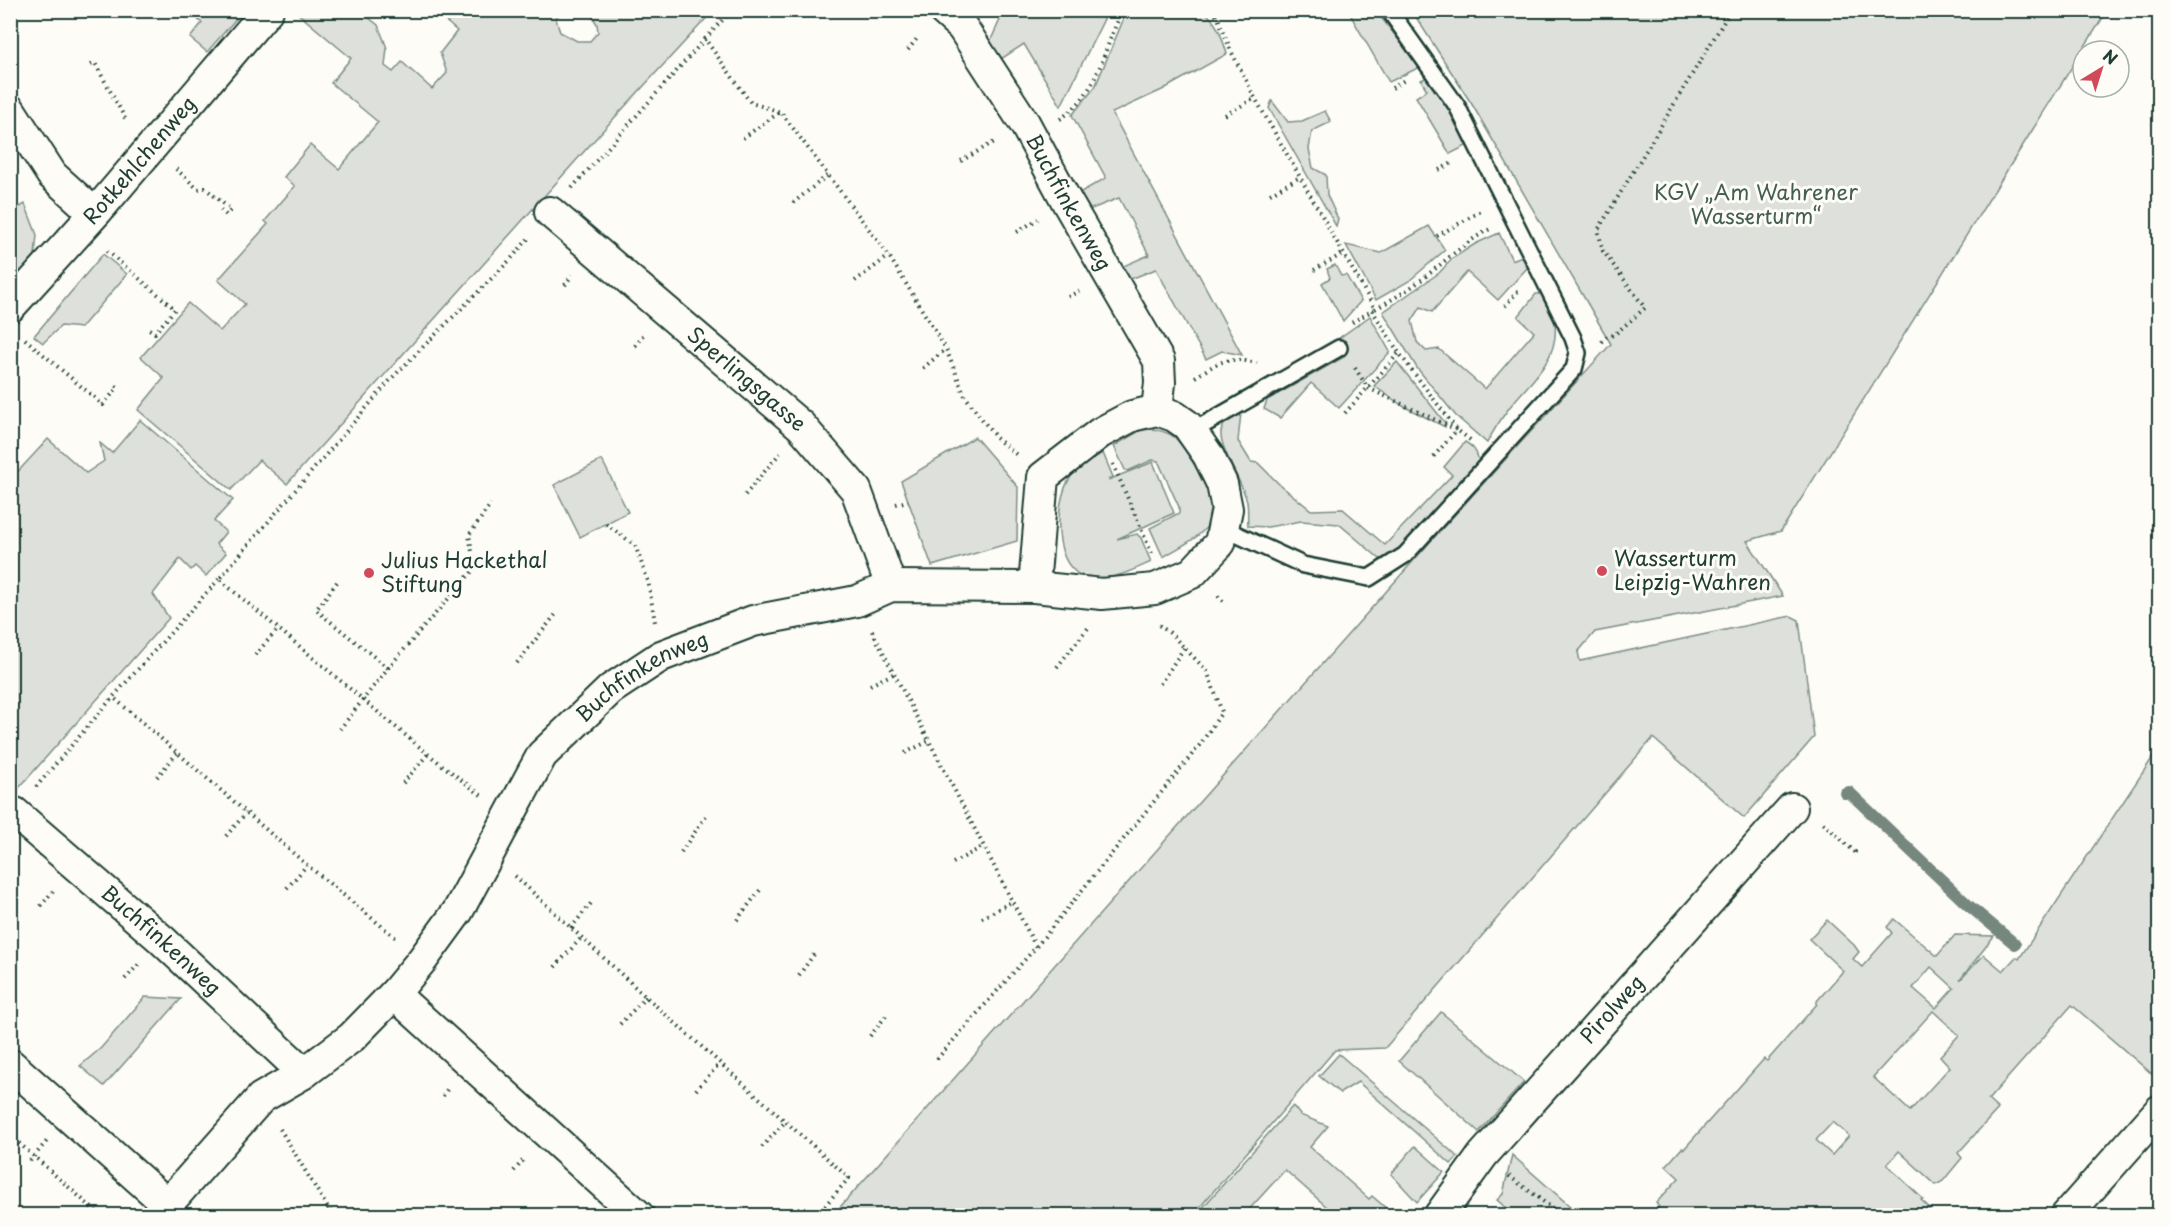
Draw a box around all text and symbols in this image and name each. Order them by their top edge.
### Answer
north arrow [2071,39,2131,99]
text: N [2098,43,2123,70]
street label: Rotkehlchenweg [75,88,203,231]
street label: Buchfinkenweg [1019,127,1121,276]
park label: KGV „Am Wahrener Wasserturm“ [1654,175,1858,231]
street label: Sperlingsgasse [681,318,814,438]
place label: Wasserturm Leipzig-Wahren [1614,541,1771,597]
place label: Julius Hackethal Stiftung [381,543,548,599]
marker: Wasserturm Leipzig-Wahren [1595,564,1609,578]
marker: Julius Hackethal Stiftung [362,566,376,580]
street label: Buchfinkenweg [568,621,712,729]
street label: Buchfinkenweg [95,876,230,1002]
street label: Pirolweg [1571,966,1651,1050]

